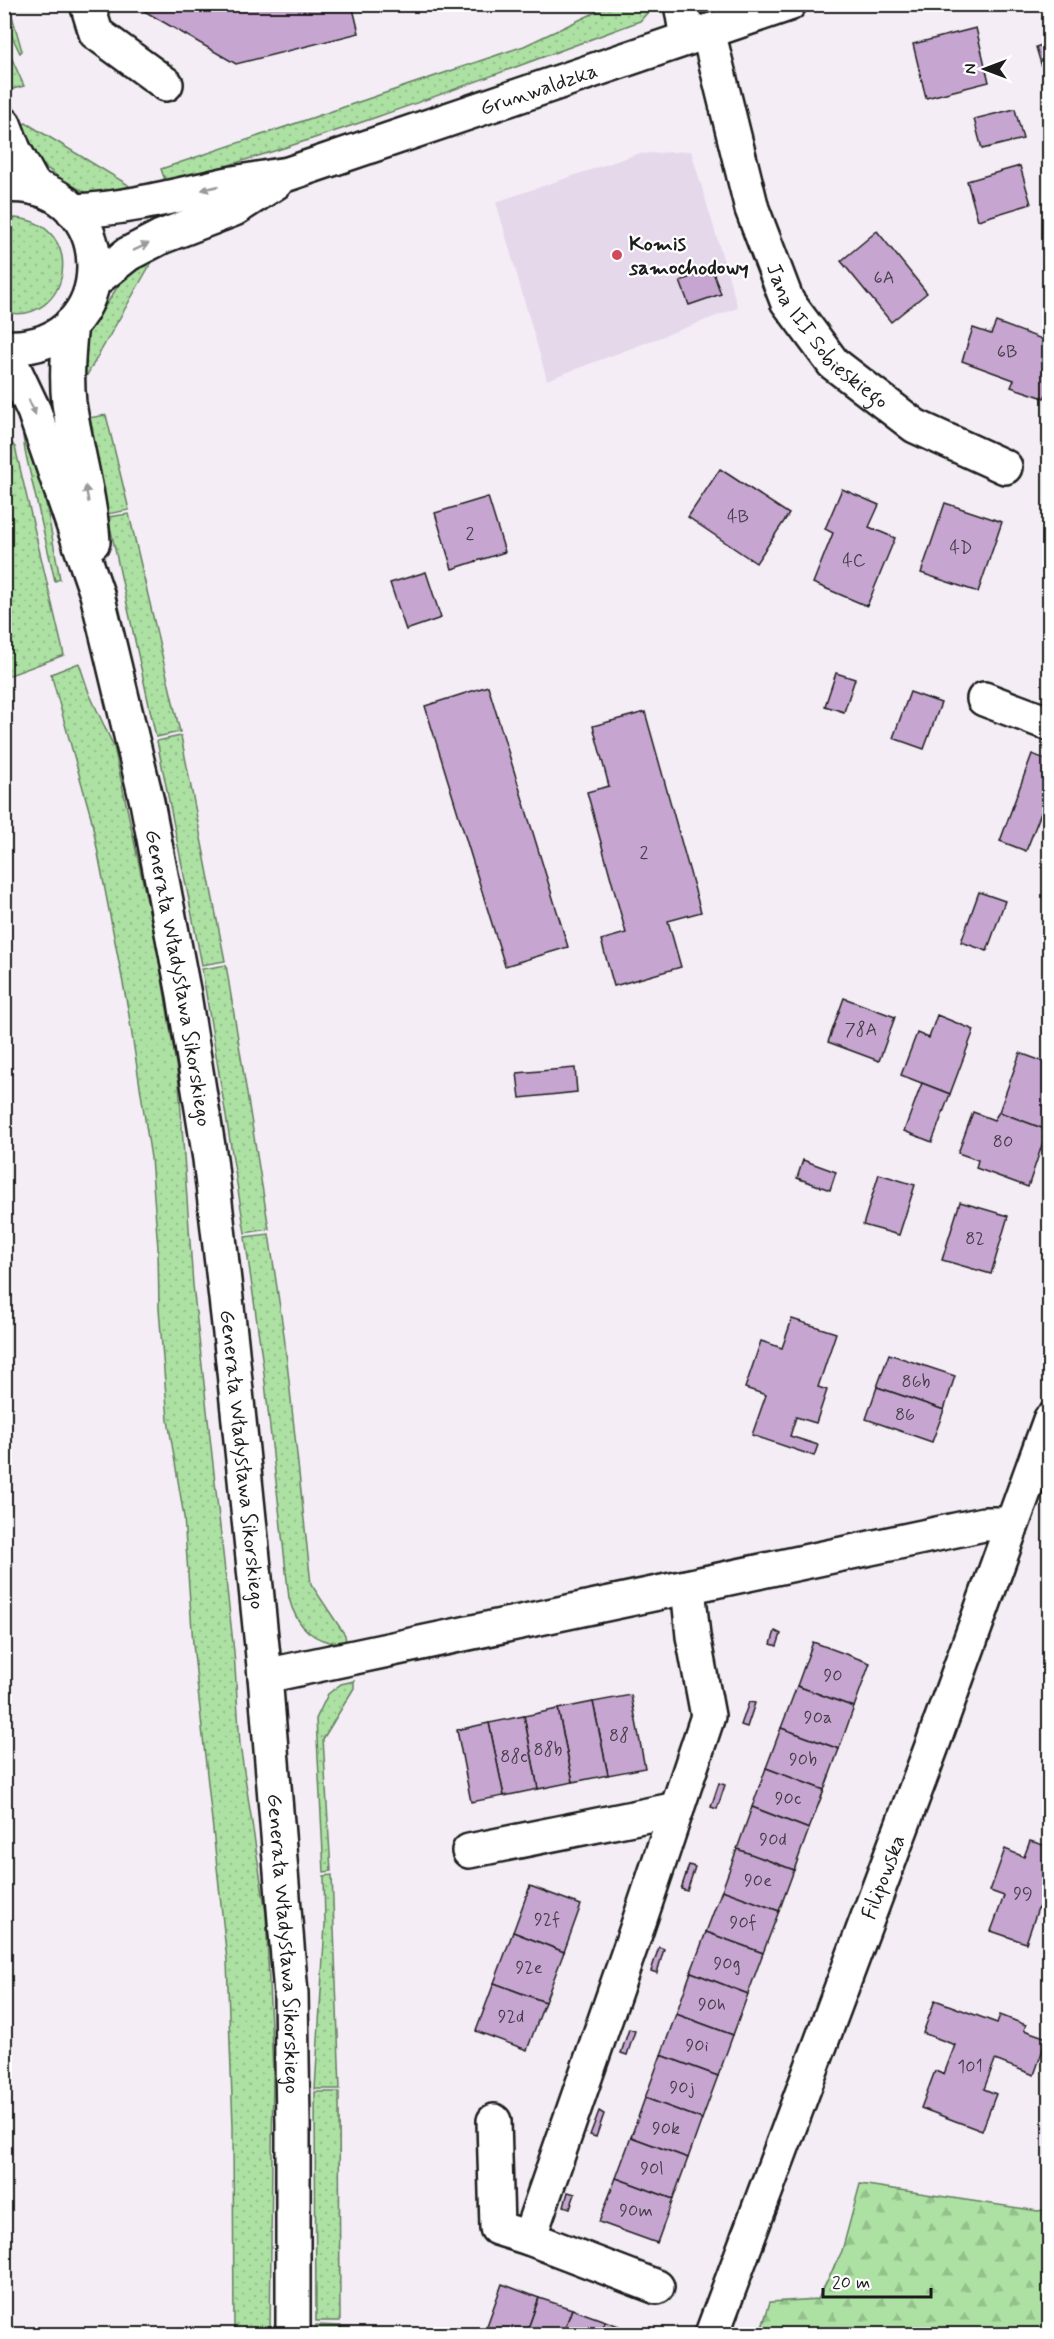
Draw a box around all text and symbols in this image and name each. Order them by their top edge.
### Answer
north arrow [955,39,1015,99]
street label: Grunwaldzka [476,57,602,123]
text: N [961,64,982,74]
one-way arrow [201,184,219,194]
place label: Komis samochodowy [628,230,749,282]
one-way arrow [133,242,150,252]
marker: Komis samochodowy [610,248,624,262]
street label: Jana III Sobieskiego [759,259,894,416]
house number: 6A [874,266,895,290]
house number: 6B [997,340,1017,364]
one-way arrow [27,398,37,416]
one-way arrow [82,485,91,504]
house number: 4B [727,505,749,529]
house number: 2 [466,522,475,546]
house number: 4D [950,536,972,560]
house number: 4C [842,549,866,573]
street label: Generała Władysława Sikorskiego [138,827,218,1129]
house number: 2 [640,841,649,865]
house number: 78A [845,1018,877,1042]
house number: 80 [993,1130,1013,1154]
house number: 82 [965,1227,985,1251]
street label: Generała Władysława Sikorskiego [212,1308,271,1611]
house number: 86b [902,1370,931,1394]
house number: 86 [895,1403,915,1427]
house number: 90 [823,1664,843,1688]
house number: 90a [804,1706,832,1730]
house number: 88 [609,1724,629,1748]
house number: 88b [534,1738,563,1762]
house number: 88c [500,1745,528,1769]
house number: 90b [789,1748,817,1772]
house number: 90c [775,1787,801,1811]
street label: Generała Władysława Sikorskiego [260,1792,306,2094]
house number: 90d [759,1828,787,1852]
street label: Filipowska [855,1831,913,1924]
house number: 90e [744,1869,772,1893]
house number: 99 [1013,1882,1033,1906]
house number: 92f [534,1908,560,1932]
house number: 90f [730,1911,757,1935]
house number: 90g [714,1952,740,1976]
house number: 92e [515,1956,543,1980]
house number: 90h [698,1993,726,2017]
house number: 92d [498,2005,524,2029]
house number: 90i [685,2034,709,2058]
house number: 101 [957,2055,983,2079]
house number: 90j [669,2076,695,2100]
house number: 90k [652,2117,680,2141]
house number: 90l [640,2157,664,2181]
house number: 90m [619,2199,653,2223]
scale bar [823,2261,931,2299]
text: 20 m [832,2271,870,2295]

